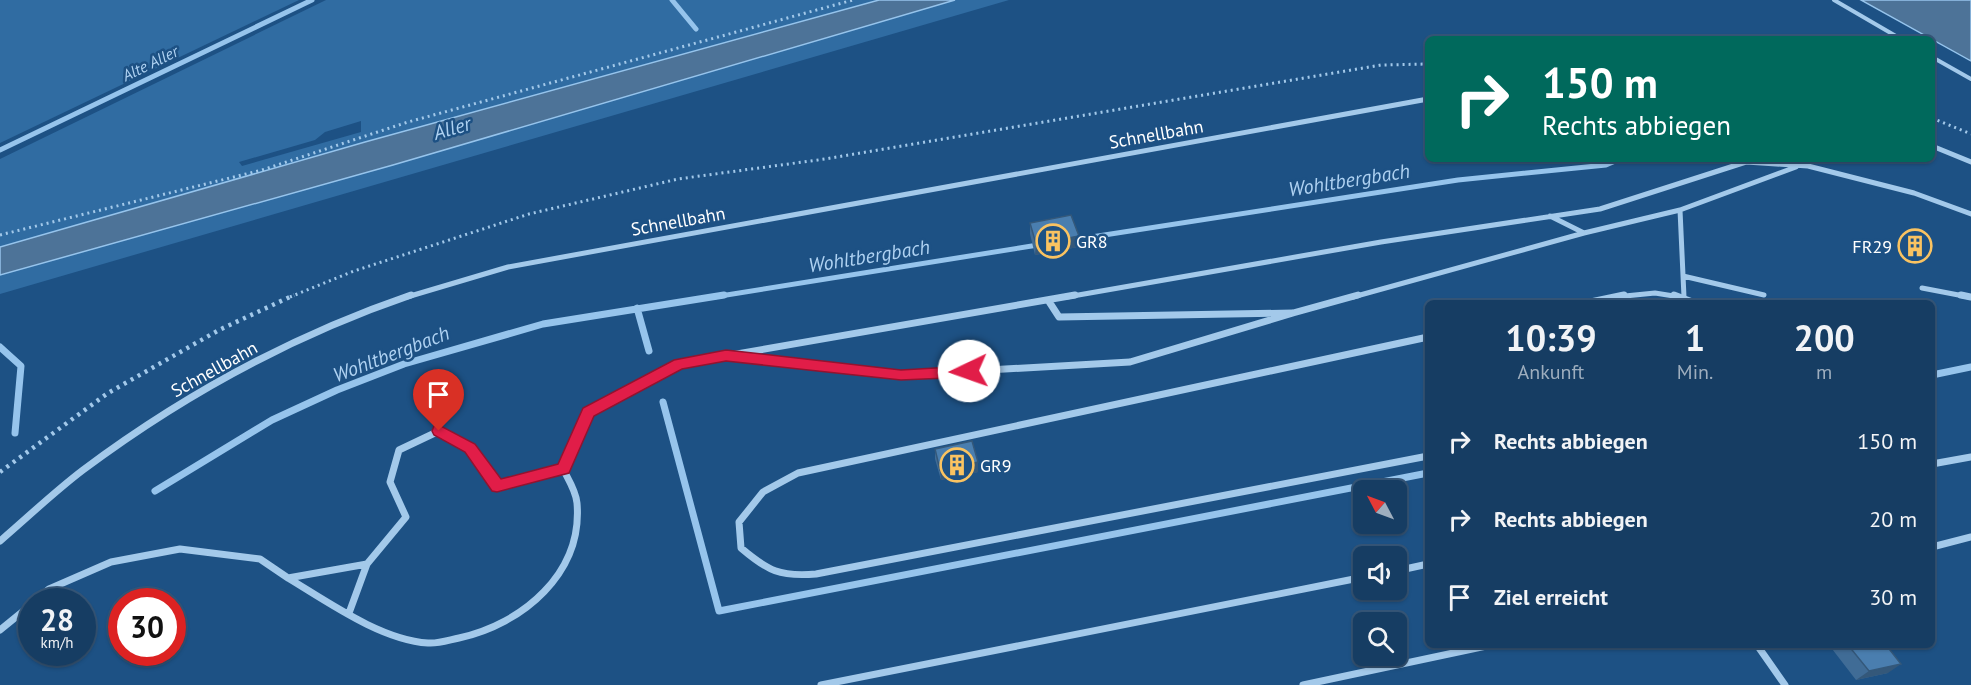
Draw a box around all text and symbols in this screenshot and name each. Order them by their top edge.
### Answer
water label: Alte Aller [118,40,183,85]
text: 150 m [1542,55,1658,110]
icon: right [1443,60,1521,138]
text: Rechts abbiegen [1542,108,1731,142]
water label: Aller [429,110,475,146]
street label: Schnellbahn [1107,114,1205,154]
water label: Wohltbergbach [1286,158,1412,202]
street label: Schnellbahn [629,201,727,241]
building icon: GR8 [1035,223,1071,259]
building icon: FR29 [1897,228,1933,264]
place label: GR8 [1076,230,1108,253]
water label: Wohltbergbach [806,234,932,278]
place label: FR29 [1852,235,1892,258]
text: 10:39 [1505,314,1597,361]
text: 1 [1685,314,1705,361]
text: 200 [1794,314,1855,361]
water label: Wohltbergbach [329,320,453,388]
street label: Schnellbahn [167,336,261,402]
position arrow [937,339,1001,403]
text: Ankunft [1518,359,1584,385]
text: Min. [1677,359,1713,385]
text: m [1816,359,1832,385]
pin [413,369,464,431]
icon: arrive [422,378,455,411]
icon: right [1443,425,1476,458]
text: Rechts abbiegen [1494,427,1648,455]
text: 150 m [1857,427,1917,455]
building icon: GR9 [939,447,975,483]
place label: GR9 [980,454,1012,477]
north arrow [1353,480,1407,534]
map controls [1353,480,1407,666]
icon: right [1443,503,1476,536]
text: Rechts abbiegen [1494,505,1648,533]
text: 20 m [1869,505,1917,533]
button: sound [1353,546,1407,600]
icon: arrive [1443,581,1476,614]
text: Ziel erreicht [1494,583,1608,611]
text: 30 m [1869,583,1917,611]
speed limit sign: 30 [108,588,186,666]
text: 28 [40,600,74,639]
button: search [1353,612,1407,666]
text: km/h [41,633,73,652]

